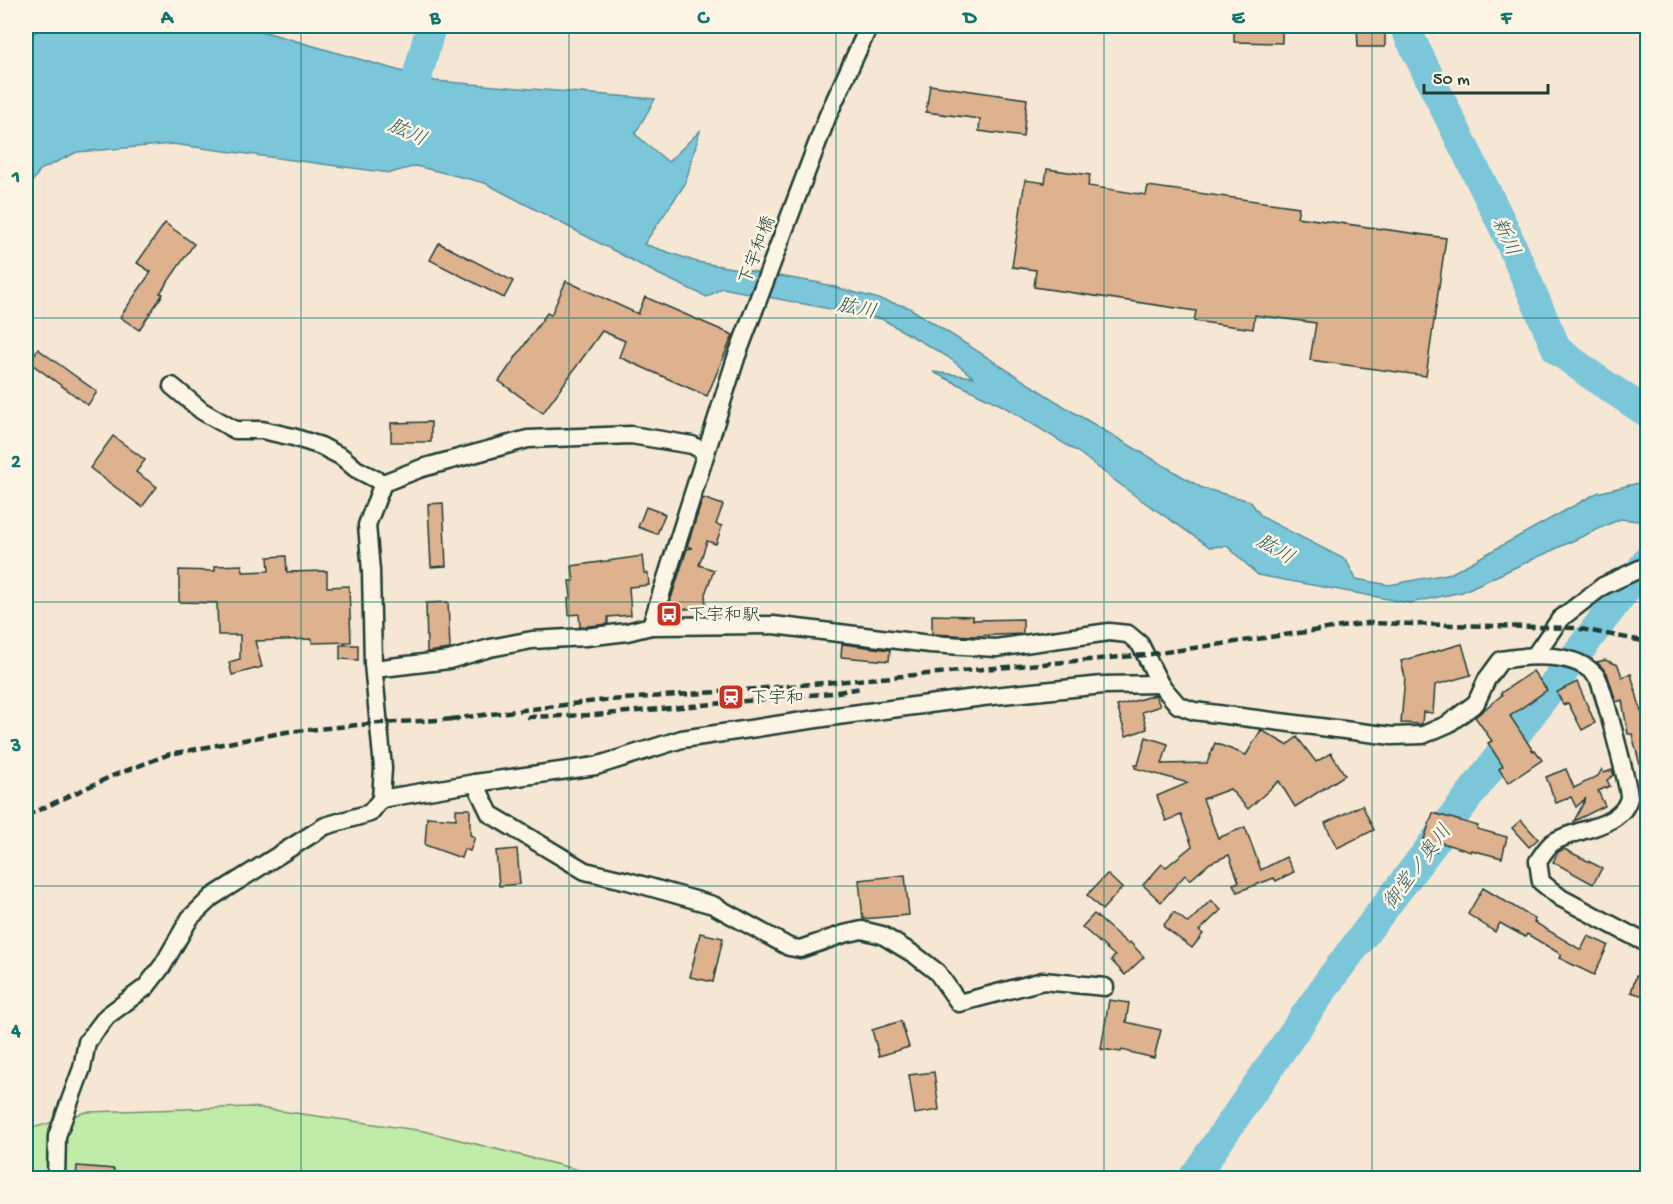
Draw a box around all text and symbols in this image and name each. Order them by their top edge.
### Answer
text: A [160,8,175,31]
text: B [429,8,441,31]
text: C [697,8,711,31]
text: D [961,8,977,31]
text: E [1232,8,1246,31]
text: F [1500,8,1513,31]
scale bar [1424,57,1548,95]
text: 50 m [1433,70,1470,91]
water label: 肱川 [384,114,430,153]
text: 1 [11,167,20,190]
street label: 下宇和橋 [735,213,781,288]
water label: 新川 [1485,214,1524,260]
water label: 肱川 [834,294,878,326]
text: 2 [11,452,21,475]
water label: 肱川 [1251,530,1298,571]
bus stop icon: 下宇和駅 [654,599,684,629]
place label: 下宇和駅 [688,605,760,627]
station icon: 下宇和 [716,682,746,712]
place label: 下宇和 [750,688,804,710]
text: 3 [10,736,21,759]
water label: 御堂ノ奥川 [1378,820,1458,915]
text: 4 [10,1021,21,1044]

